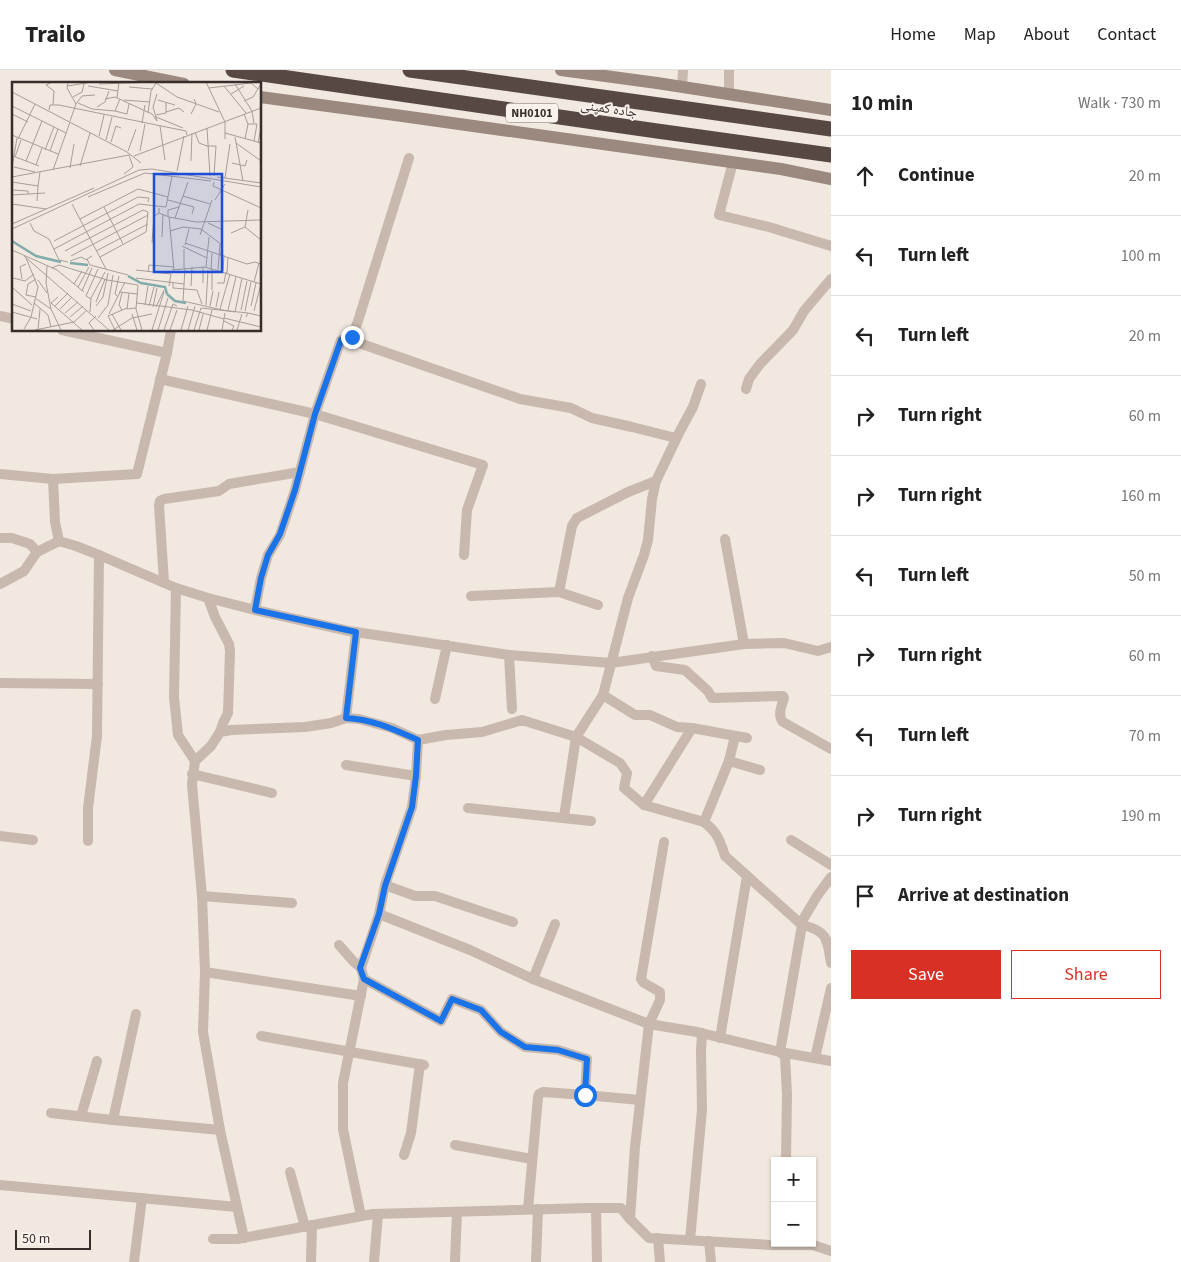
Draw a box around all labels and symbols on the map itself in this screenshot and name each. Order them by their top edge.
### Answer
inset map [12,82,261,331]
street label: جاده کمپنی [579,95,639,123]
road number: NH0101 [506,104,558,122]
route end [341,326,364,349]
route start [574,1084,597,1107]
scale bar [15,1227,91,1250]

